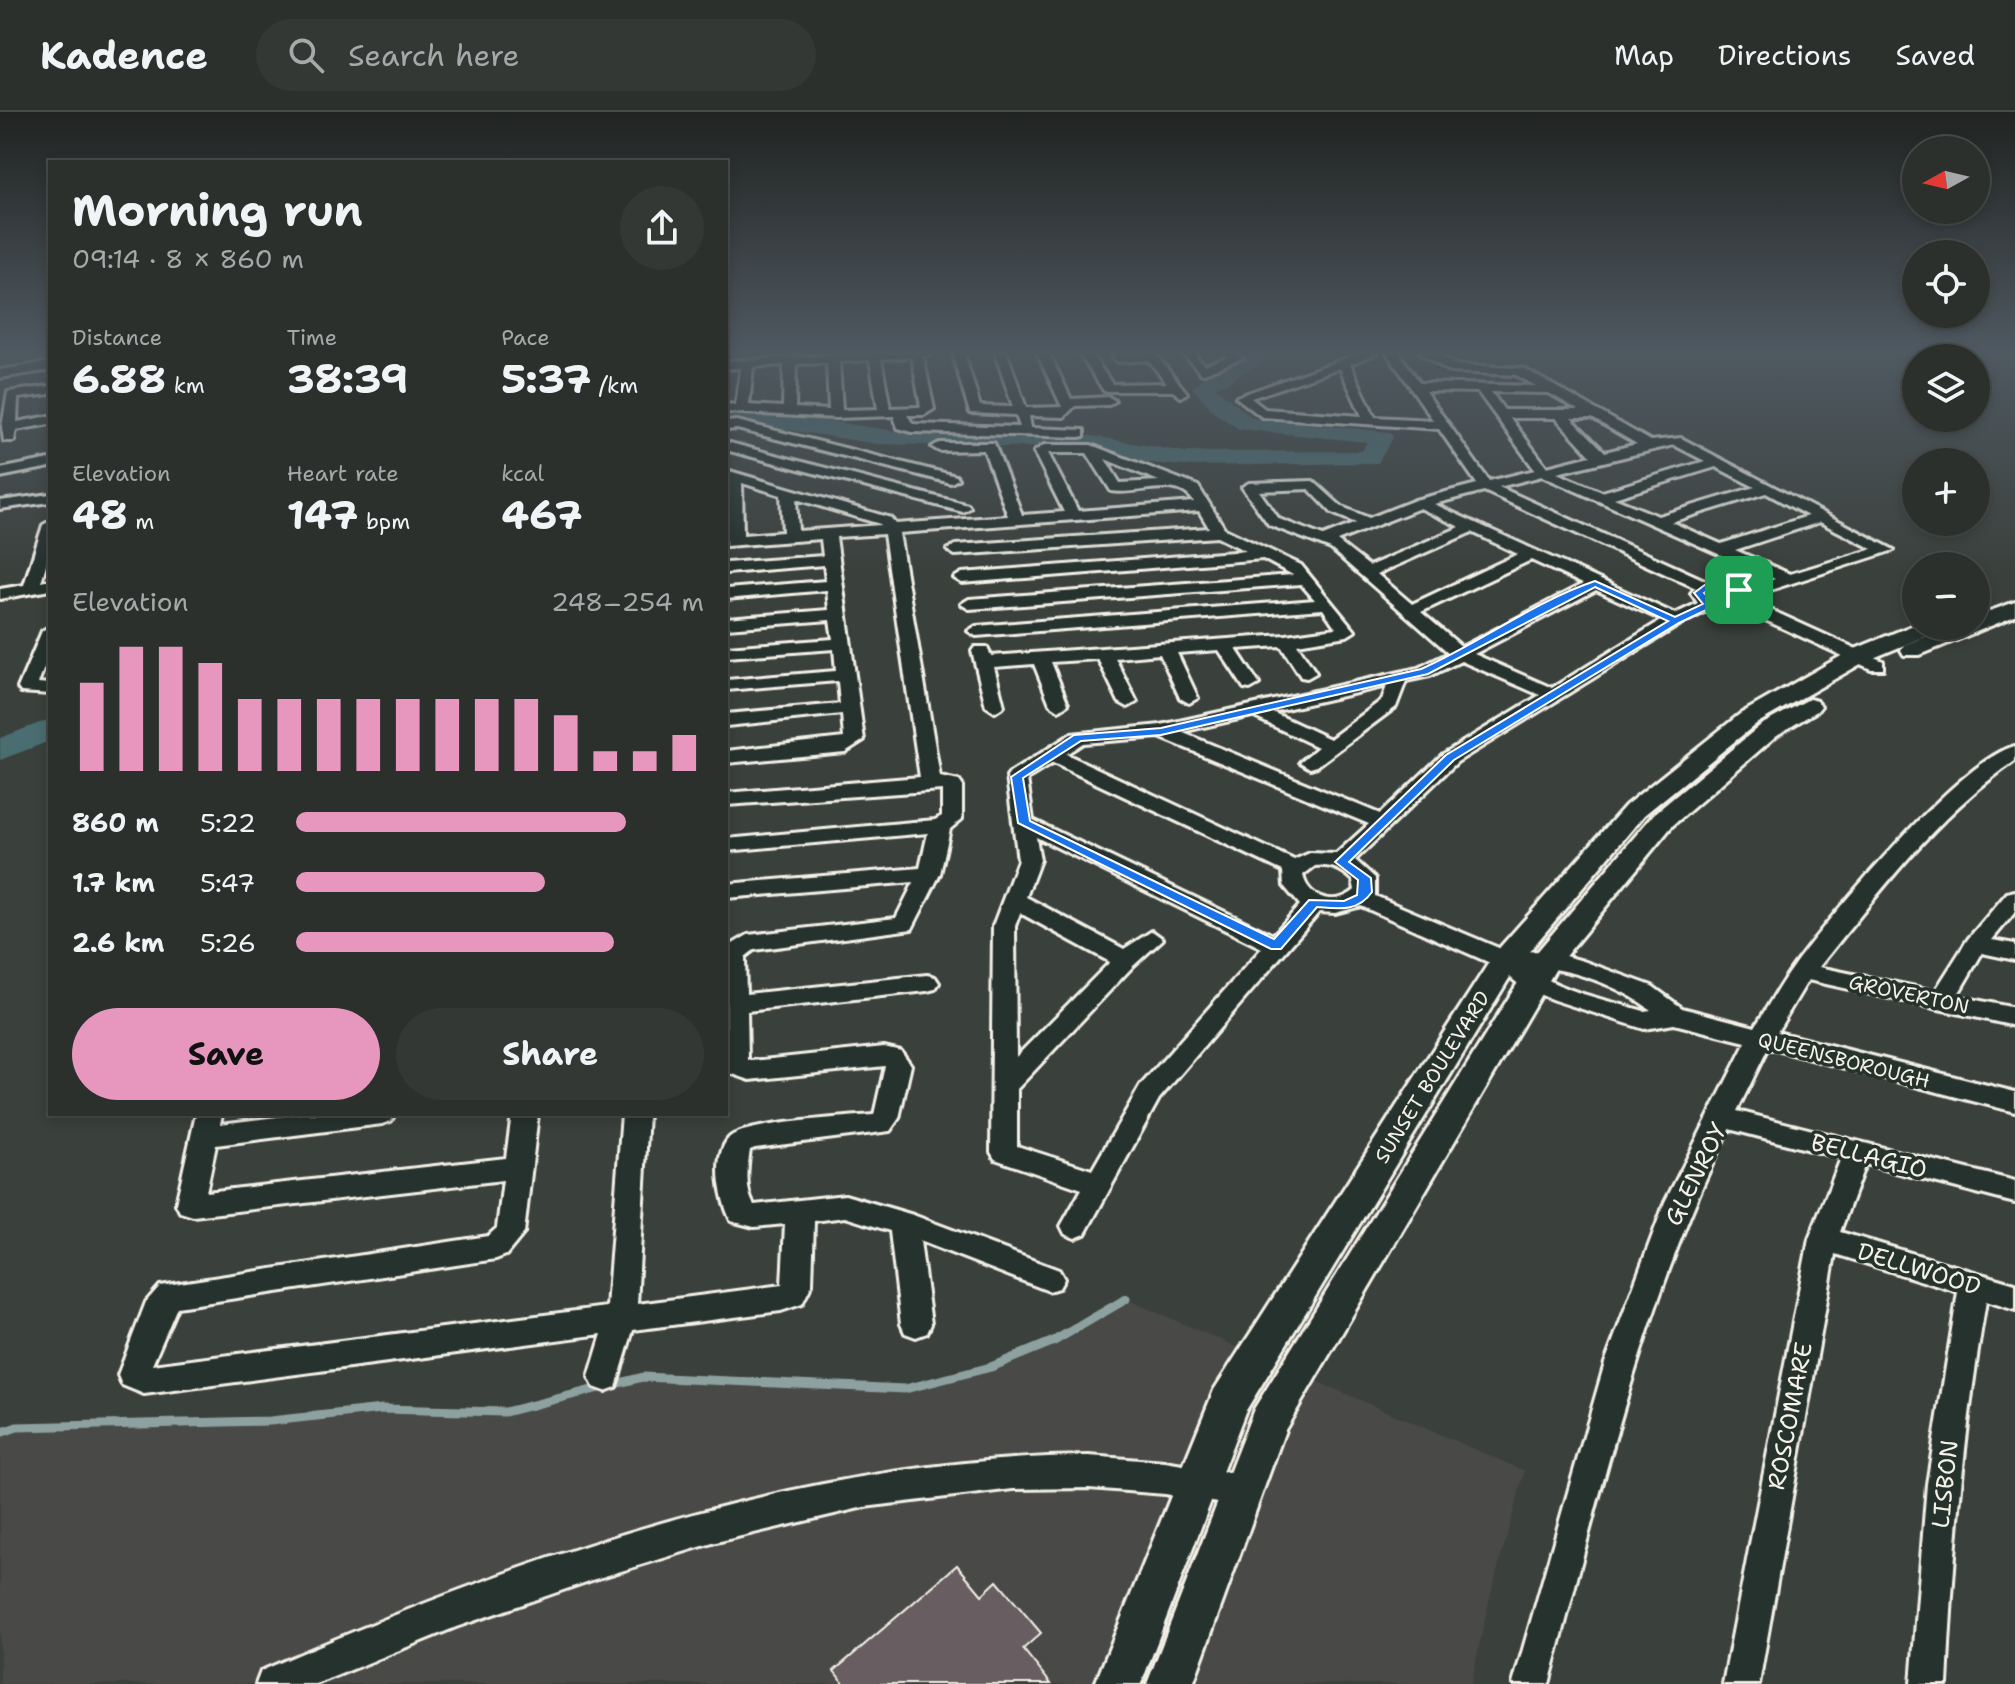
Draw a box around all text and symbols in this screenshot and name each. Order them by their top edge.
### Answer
search box [256,19,816,91]
text: Kadence [40,30,208,81]
icon: search [284,33,328,77]
text: Search here [348,35,519,76]
text: Map [1614,36,1674,74]
text: Directions [1718,36,1852,74]
text: Saved [1896,36,1975,74]
north arrow [1902,136,1990,224]
map controls [1902,136,1990,640]
text: Morning run [72,181,363,240]
button: share [620,186,704,270]
button: locate [1902,240,1990,328]
text: 09:14 · 8 × 860 m [72,241,304,276]
text: Distance [72,323,162,352]
text: Time [287,323,337,352]
text: Pace [501,323,550,352]
button: layers [1902,344,1990,432]
text: 6.88 [72,352,166,406]
text: 38:39 [287,352,408,406]
text: 5:37 [501,352,591,406]
text: km [166,371,205,400]
text: /km [591,371,638,400]
button: + [1902,448,1990,536]
text: Elevation [72,459,170,488]
text: Heart rate [287,459,399,488]
text: kcal [501,459,544,488]
text: 48 [72,488,128,542]
text: 147 [287,488,358,542]
text: 467 [501,488,583,542]
text: m [128,507,154,536]
text: bpm [358,507,410,536]
button: − [1902,552,1990,640]
pin [1705,556,1773,624]
icon: arrive [1717,568,1761,612]
text: Elevation [72,584,188,619]
text: 248–254 m [551,584,704,619]
text: 860 m [72,805,159,840]
text: 5:22 [200,805,256,840]
text: 1.7 km [72,865,155,900]
text: 5:47 [200,865,255,900]
text: 2.6 km [72,925,165,960]
text: 5:26 [200,925,256,960]
street label: GROVERTON [1847,969,1971,1019]
street label: SUNSET BOULEVARD [1368,986,1496,1168]
button: Save [72,1008,380,1100]
button: Share [396,1008,704,1100]
street label: QUEENSBOROUGH [1755,1026,1933,1094]
street label: GLENROY [1657,1117,1735,1231]
street label: BELLAGIO [1808,1126,1930,1186]
street label: DELLWOOD [1853,1235,1985,1303]
street label: ROSCOMARE [1760,1339,1820,1493]
street label: LISBON [1924,1438,1966,1530]

